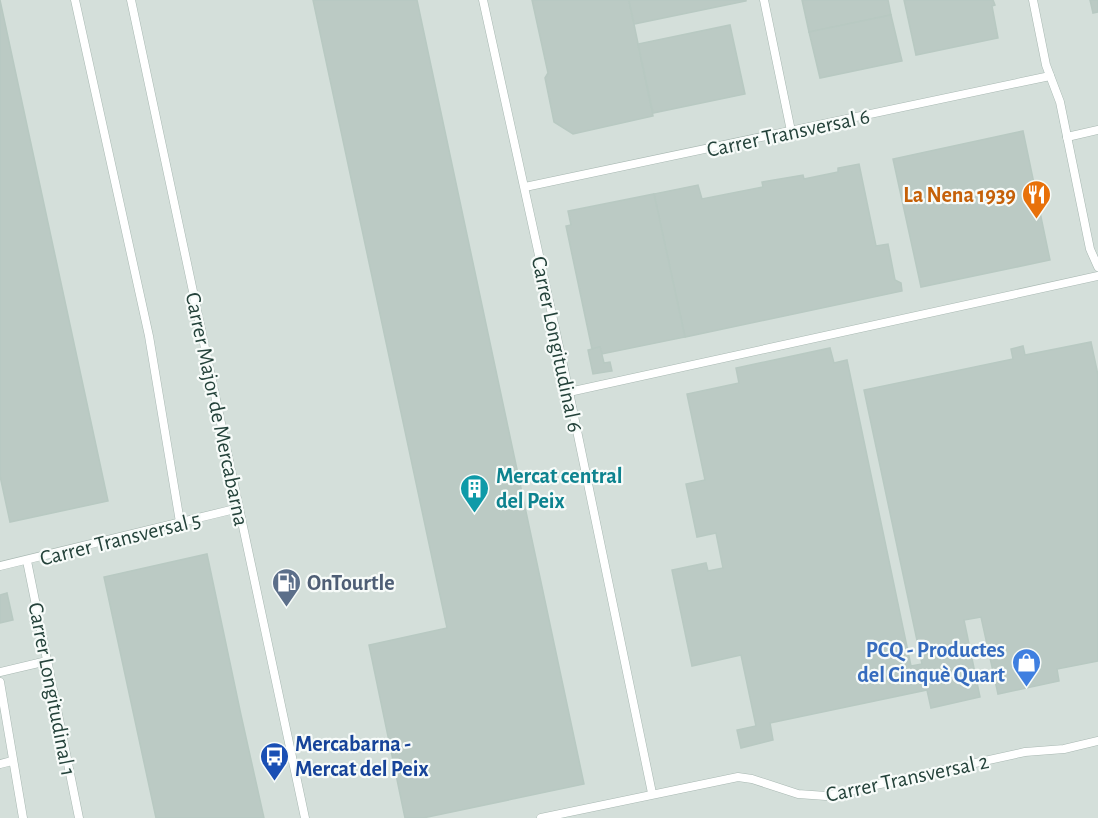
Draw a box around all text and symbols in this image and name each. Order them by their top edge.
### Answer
street label: Carrer Transversal 6 [705,105,872,161]
restaurant icon: La Nena 1939 [1021,178,1053,220]
place label: La Nena 1939 [903,184,1016,206]
street label: Carrer Longitudinal 6 [528,254,586,434]
street label: Carrer Major de Mercabarna [181,290,253,528]
place label: Mercat central del Peix [496,465,623,512]
building icon: Mercat central del Peix [459,472,491,514]
street label: Carrer Transversal 5 [38,508,203,570]
fuel station icon: OnTourtle [270,566,302,608]
place label: OnTourtle [307,572,395,594]
street label: Carrer Longitudinal 1 [24,601,80,778]
place label: PCQ - Productes del Cinquè Quart [857,639,1006,687]
shop icon: PCQ - Productes del Cinquè Quart [1010,646,1042,688]
place label: Mercabarna - Mercat del Peix [295,733,429,780]
bus stop icon: Mercabarna - Mercat del Peix [258,740,290,782]
street label: Carrer Transversal 2 [824,750,991,806]

